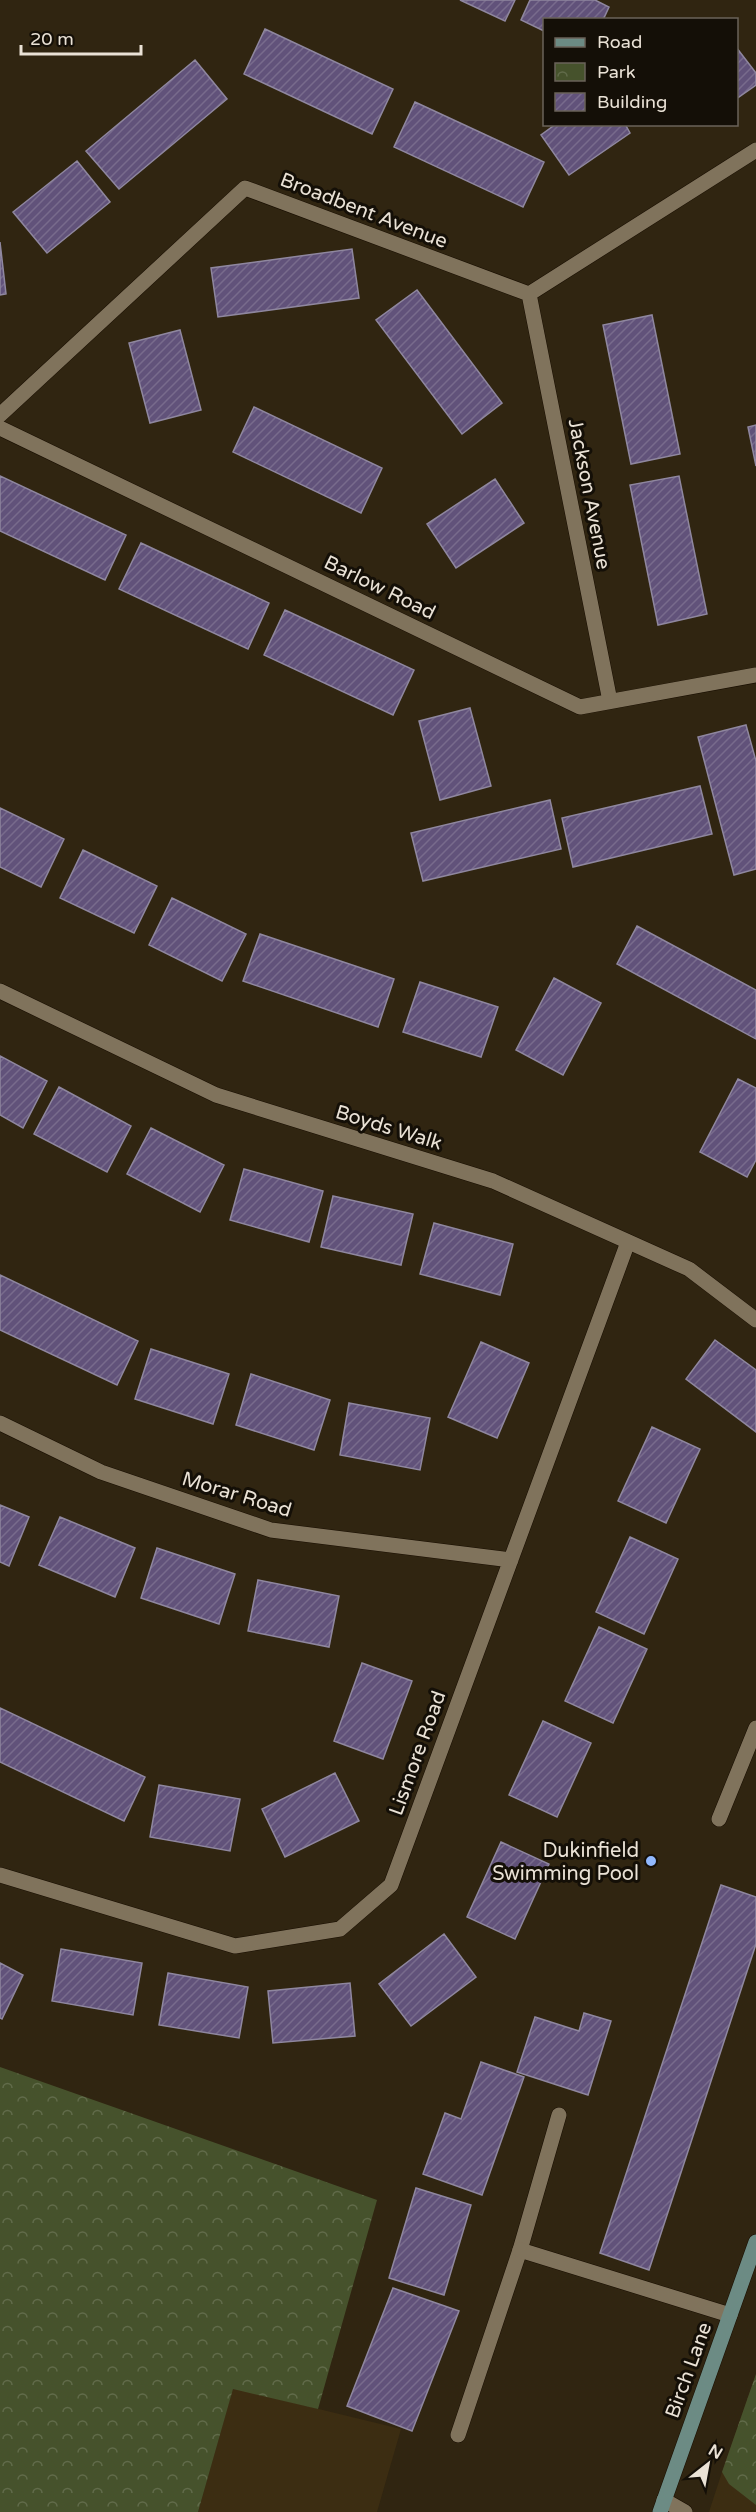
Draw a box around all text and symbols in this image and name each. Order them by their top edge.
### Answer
scale bar [21,18,141,56]
legend [543,18,738,126]
text: 20 m [30,28,74,50]
text: Road [597,31,642,53]
text: Park [597,61,636,83]
text: Building [597,91,667,113]
street label: Broadbent Avenue [277,168,451,254]
street label: Jackson Avenue [563,417,615,571]
street label: Barlow Road [320,551,439,625]
street label: Boyds Walk [332,1100,445,1156]
street label: Morar Road [179,1467,294,1523]
street label: Lismore Road [384,1688,452,1819]
place label: Dukinfield Swimming Pool [492,1839,639,1886]
marker: Dukinfield Swimming Pool [644,1854,658,1868]
street label: Birch Lane [661,2319,717,2422]
north arrow [678,2434,738,2494]
text: N [705,2440,726,2464]

